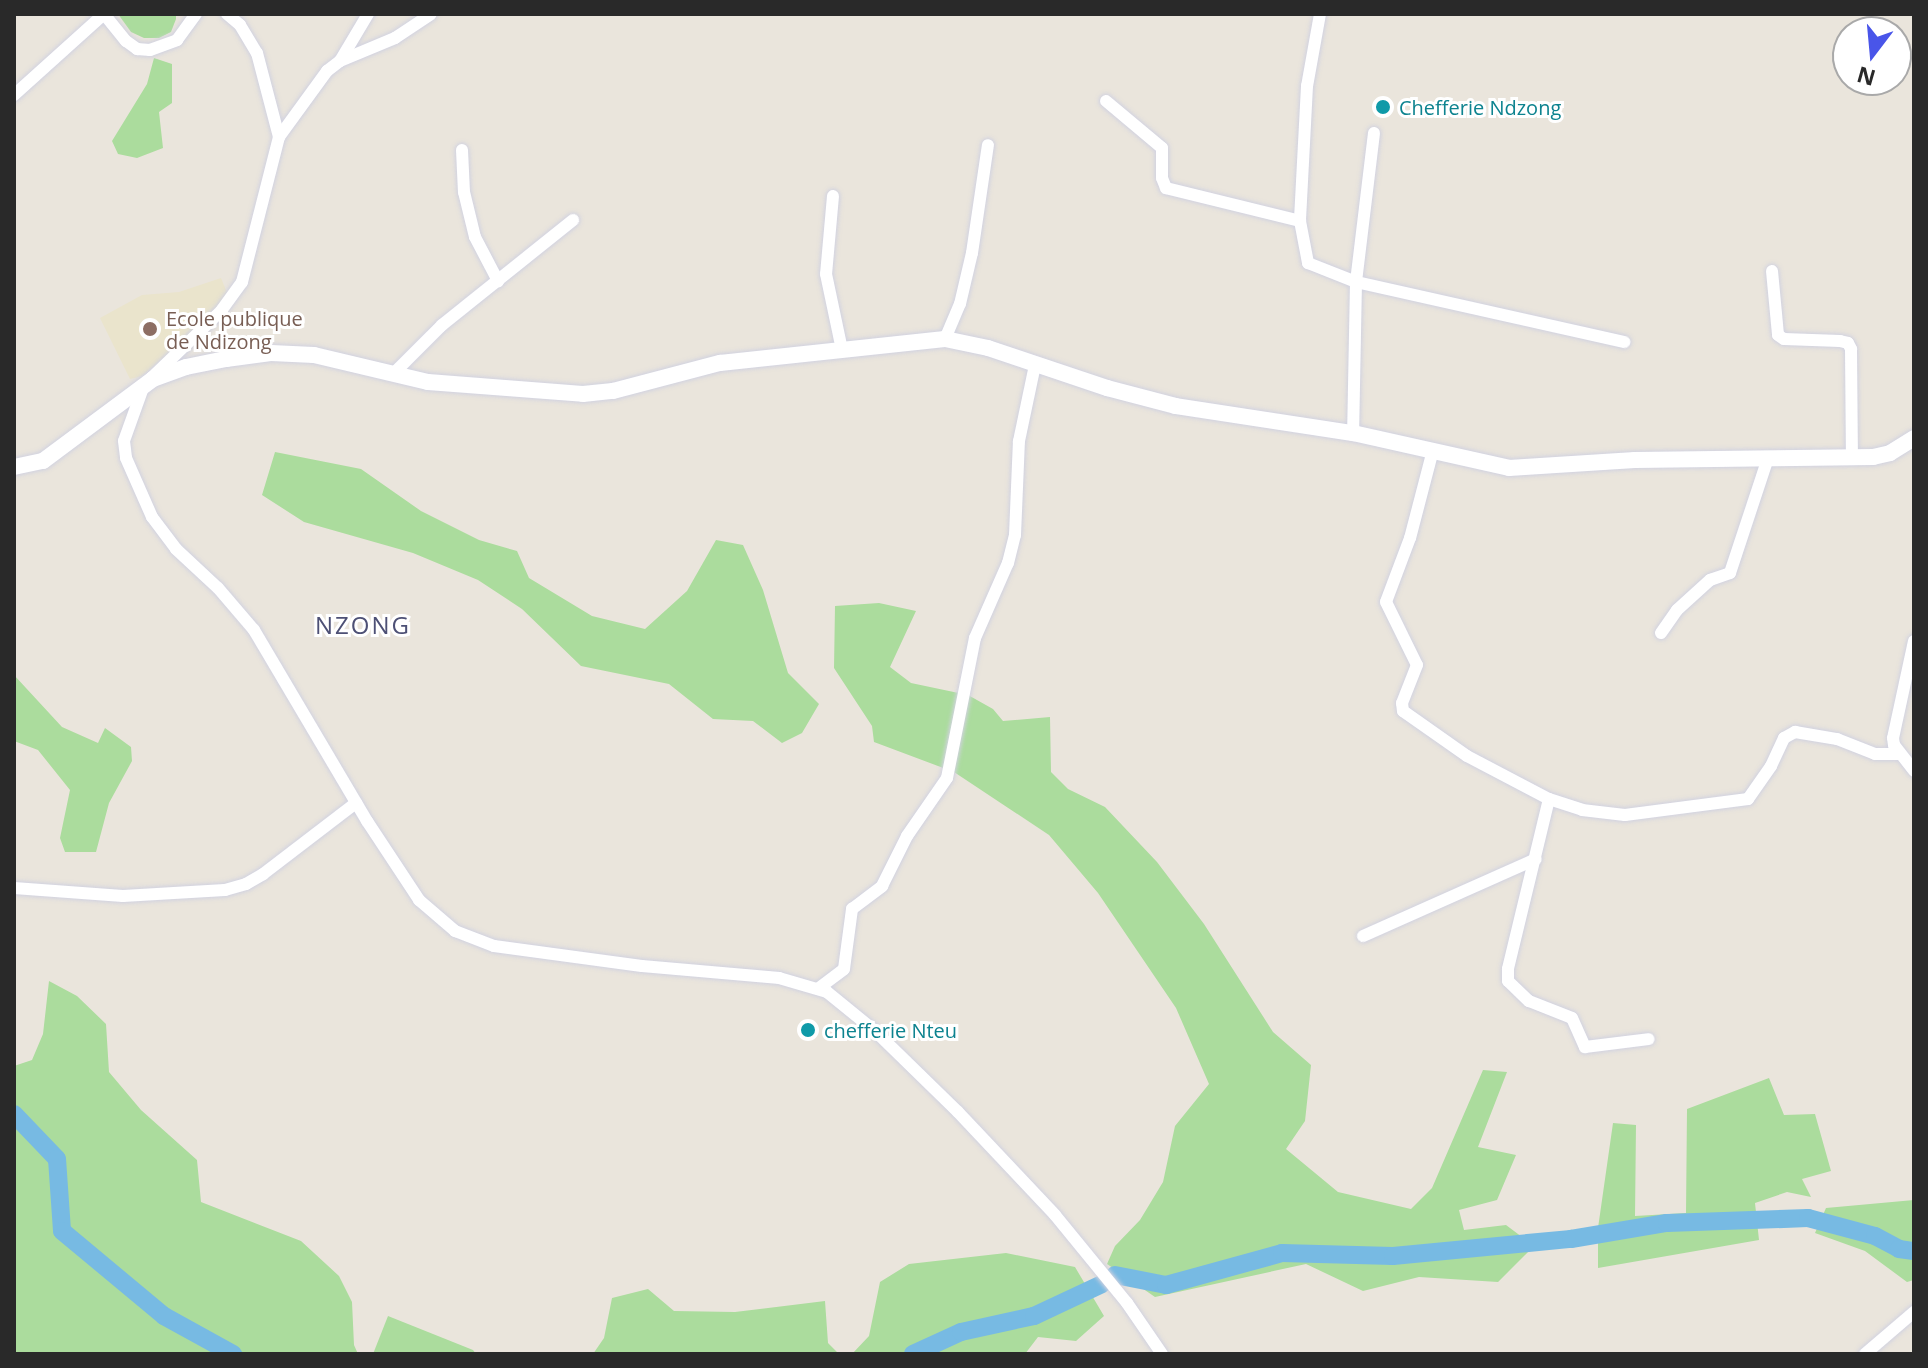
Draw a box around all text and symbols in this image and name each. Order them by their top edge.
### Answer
north arrow [1832,16,1912,96]
text: N [1853,60,1879,94]
place label: Chefferie Ndzong [1399,95,1561,119]
marker: Chefferie Ndzong [1374,98,1392,116]
place label: Ecole publique de Ndizong [166,306,303,353]
marker: Ecole publique de Ndizong [141,320,159,338]
district label: NZONG [315,611,411,639]
place label: chefferie Nteu [824,1018,957,1042]
marker: chefferie Nteu [799,1021,817,1039]

